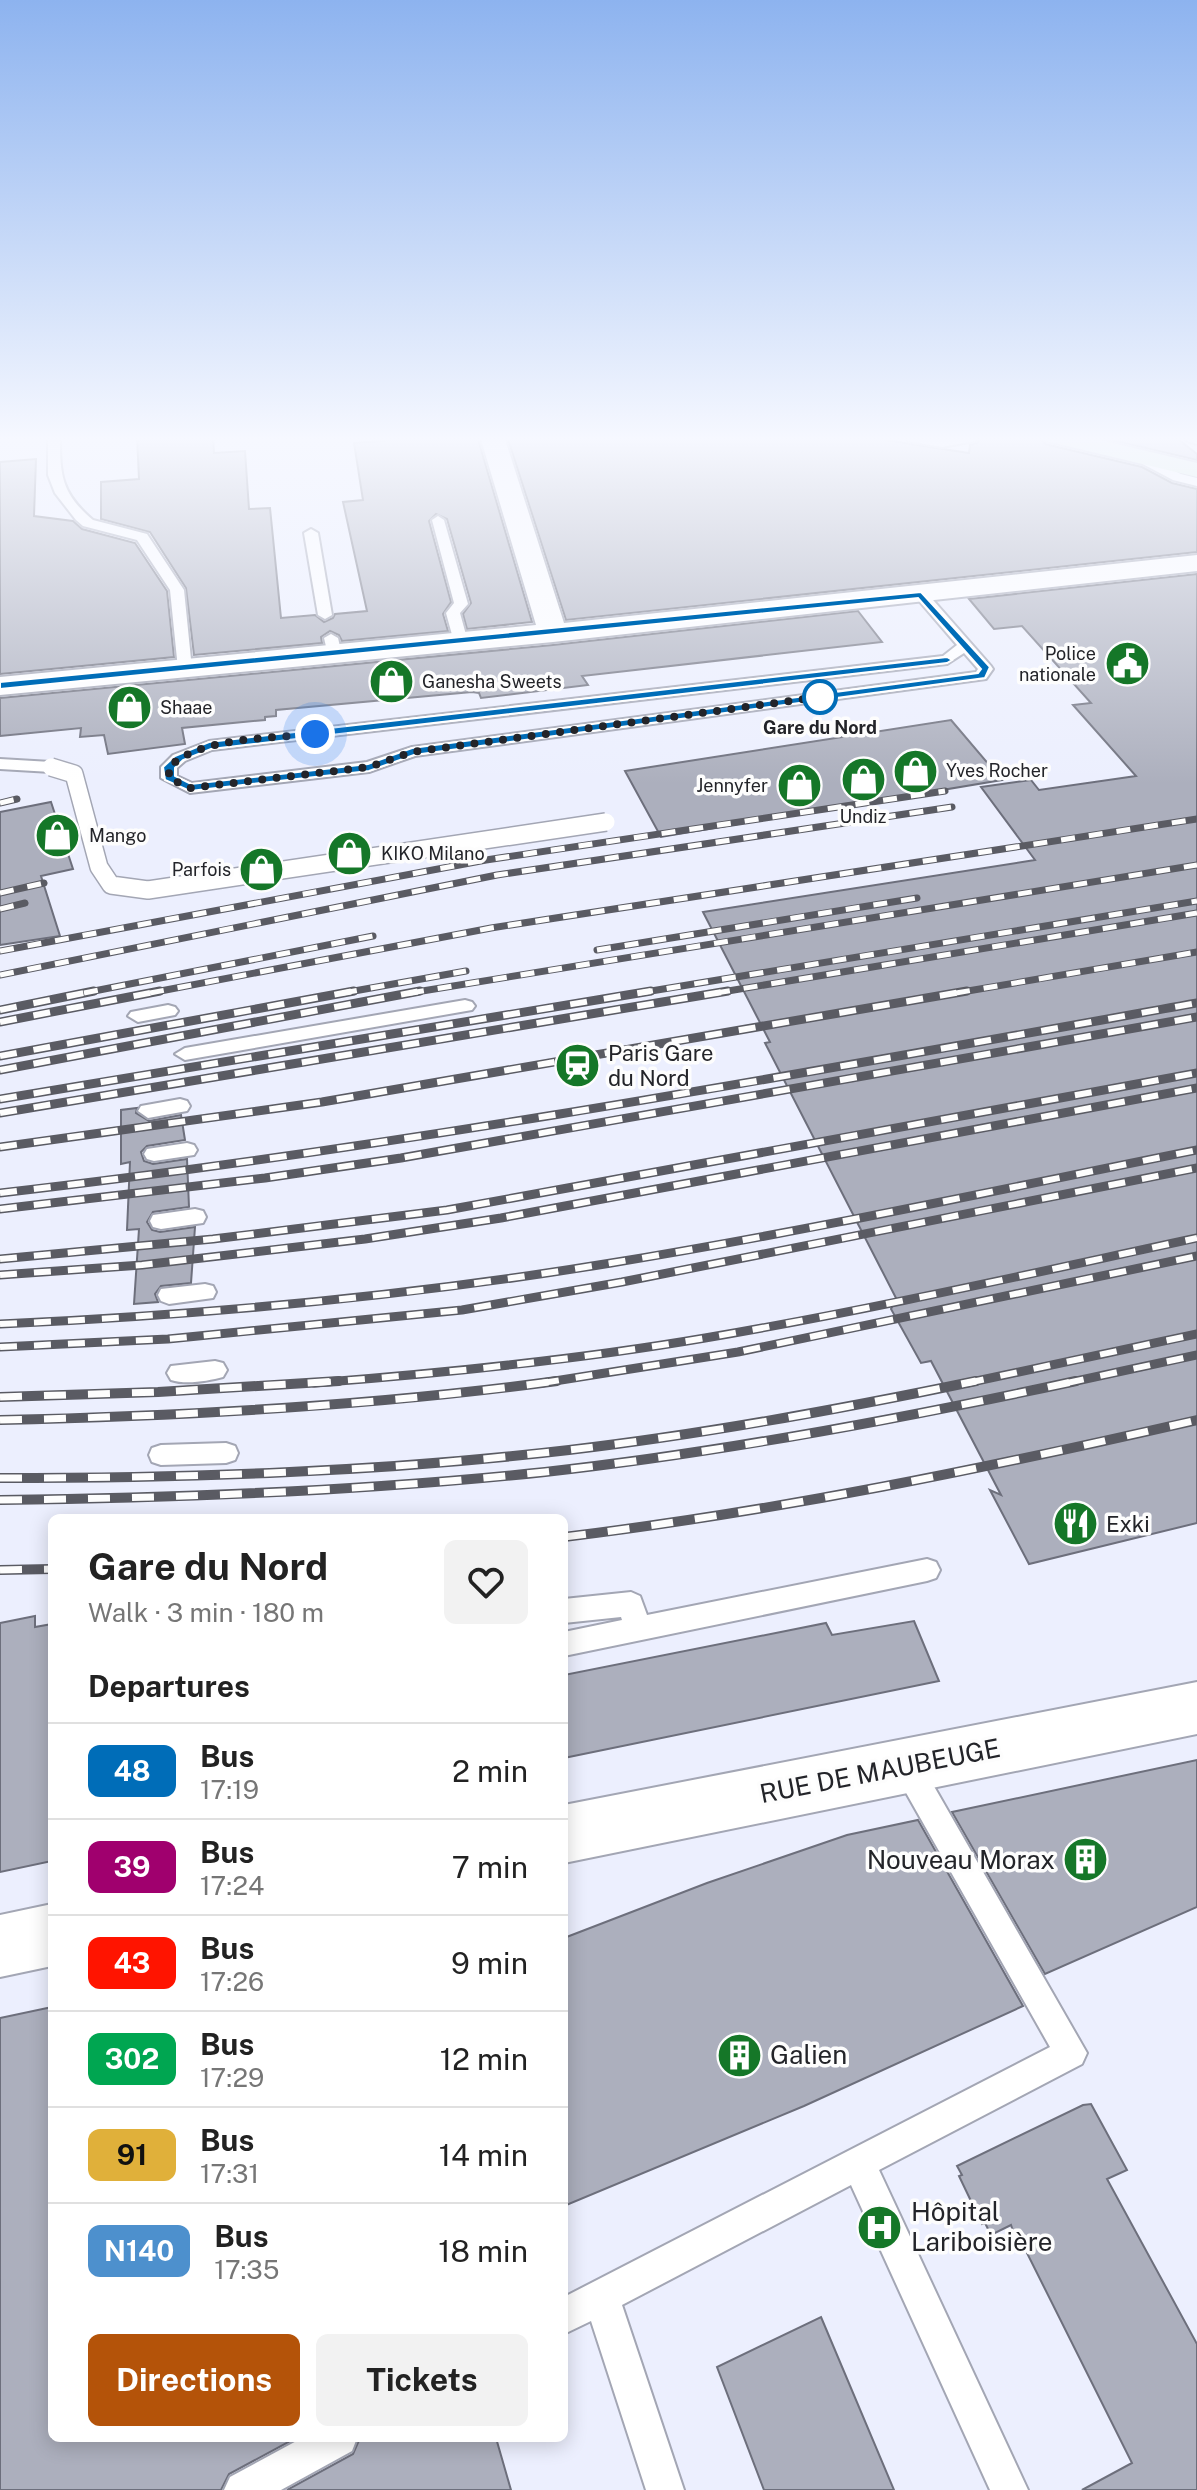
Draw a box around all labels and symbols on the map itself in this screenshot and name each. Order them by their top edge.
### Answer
public building icon: Police nationale [1103,640,1151,688]
place label: Police nationale [1019,643,1096,685]
shop icon: Ganesha Sweets [367,658,415,706]
place label: Ganesha Sweets [422,671,562,692]
marker: Gare du Nord [803,680,837,714]
shop icon: Shaae [105,684,153,732]
place label: Shaae [160,697,212,718]
your location [295,714,335,754]
place label: Gare du Nord [763,717,877,738]
shop icon: Yves Rocher [891,747,939,795]
shop icon: Undiz [839,755,887,803]
place label: Yves Rocher [946,760,1048,781]
shop icon: Jennyfer [775,762,823,810]
place label: Jennyfer [696,775,768,796]
place label: Undiz [840,806,886,827]
shop icon: Mango [34,812,82,860]
place label: Mango [89,825,146,846]
shop icon: KIKO Milano [326,830,374,878]
place label: KIKO Milano [381,843,485,864]
shop icon: Parfois [238,846,286,894]
place label: Parfois [172,859,231,880]
place label: Paris Gare du Nord [608,1040,714,1091]
station icon: Paris Gare du Nord [553,1042,601,1090]
restaurant icon: Exki [1051,1500,1099,1548]
place label: Exki [1106,1511,1150,1537]
street label: RUE DE MAUBEUGE [757,1732,1003,1809]
building icon: Nouveau Morax [1062,1836,1110,1884]
place label: Nouveau Morax [867,1844,1055,1875]
building icon: Galien [715,2031,763,2079]
place label: Galien [770,2039,847,2070]
place label: Hôpital Lariboisière [911,2196,1052,2257]
hospital icon: Hôpital Lariboisière [856,2203,904,2251]

